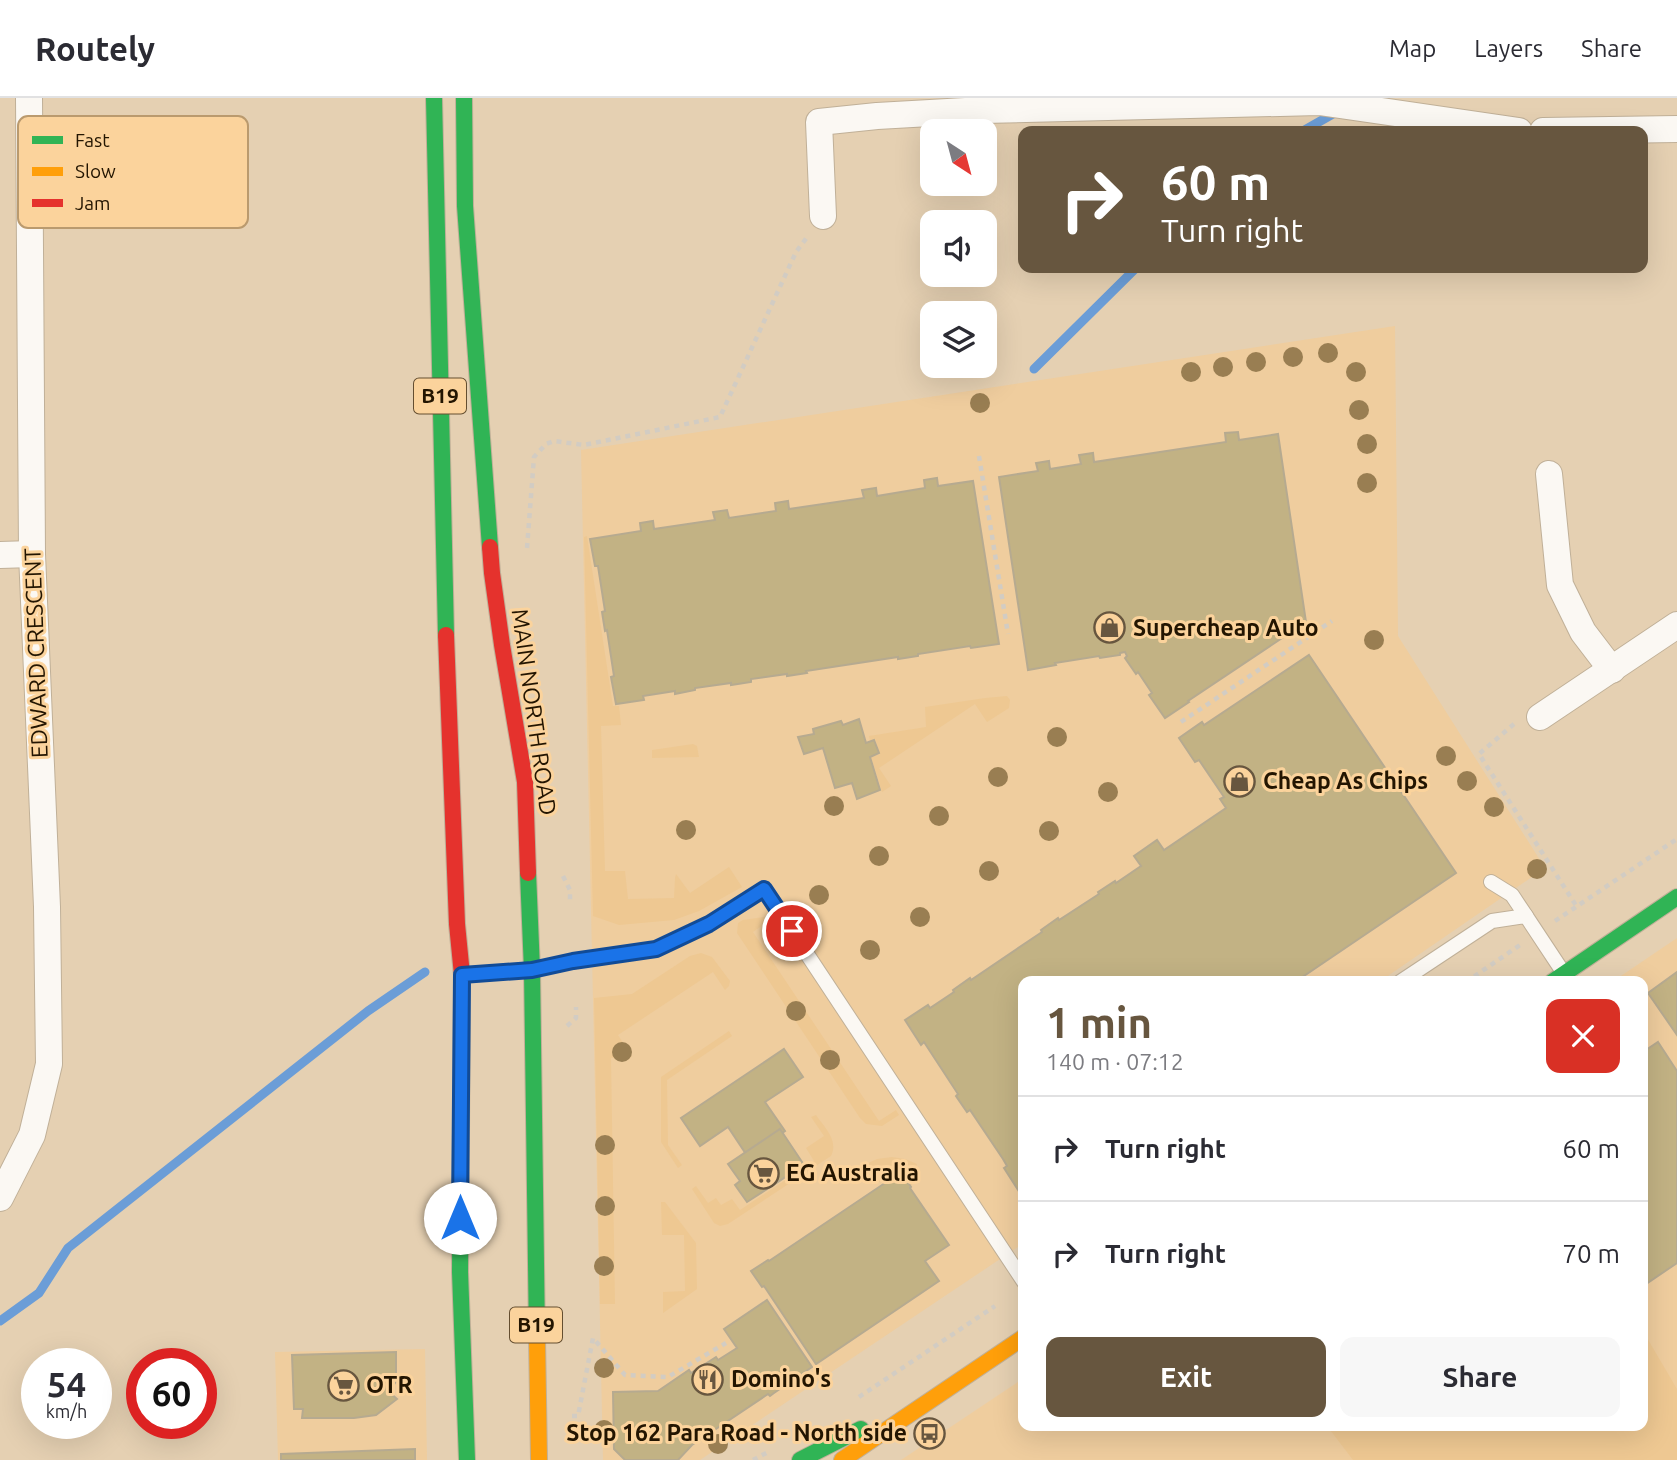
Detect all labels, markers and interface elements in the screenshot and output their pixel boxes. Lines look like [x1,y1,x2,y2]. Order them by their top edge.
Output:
text: Routely [35,30,155,67]
text: Map [1389,35,1436,62]
text: Layers [1474,35,1543,62]
text: Share [1581,35,1642,62]
legend [18,116,248,228]
north arrow [920,119,998,196]
map controls [920,119,997,378]
text: Fast [75,129,110,151]
icon: right [1046,154,1137,245]
text: 60 m [1161,154,1270,209]
text: Slow [75,160,116,182]
text: Jam [75,192,111,214]
button: sound [920,210,997,287]
text: Turn right [1161,212,1303,248]
button: layers [920,301,997,378]
road number: B19 [414,378,466,414]
street label: EDWARD CRESCENT [19,547,52,759]
street label: MAIN NORTH ROAD [508,607,561,817]
shop icon: Supercheap Auto [1093,611,1127,645]
place label: Supercheap Auto [1133,615,1319,640]
shop icon: Cheap As Chips [1223,764,1257,798]
place label: Cheap As Chips [1263,768,1428,793]
pin [762,901,822,961]
icon: arrive [773,912,811,950]
text: 1 min [1046,999,1152,1046]
button: close [1546,999,1620,1073]
text: 140 m · 07:12 [1046,1049,1184,1074]
icon: right [1046,1130,1084,1168]
text: Turn right [1105,1134,1226,1163]
text: 60 m [1562,1134,1620,1163]
supermarket icon: EG Australia [746,1156,780,1190]
place label: EG Australia [786,1160,919,1185]
position arrow [423,1181,497,1255]
icon: right [1046,1235,1084,1273]
text: Turn right [1105,1239,1226,1268]
text: 70 m [1562,1239,1620,1268]
road number: B19 [510,1308,562,1342]
button: Exit [1046,1337,1326,1417]
button: Share [1340,1337,1620,1417]
speed limit sign: 60 [126,1348,217,1439]
restaurant icon: Domino's [691,1362,725,1396]
text: 54 [47,1364,86,1404]
place label: Domino's [731,1366,831,1391]
supermarket icon: OTR [326,1368,360,1402]
place label: OTR [366,1372,413,1397]
text: km/h [46,1401,87,1421]
bus stop icon: Stop 162 Para Road - North side [913,1416,947,1450]
place label: Stop 162 Para Road - North side [566,1420,907,1445]

